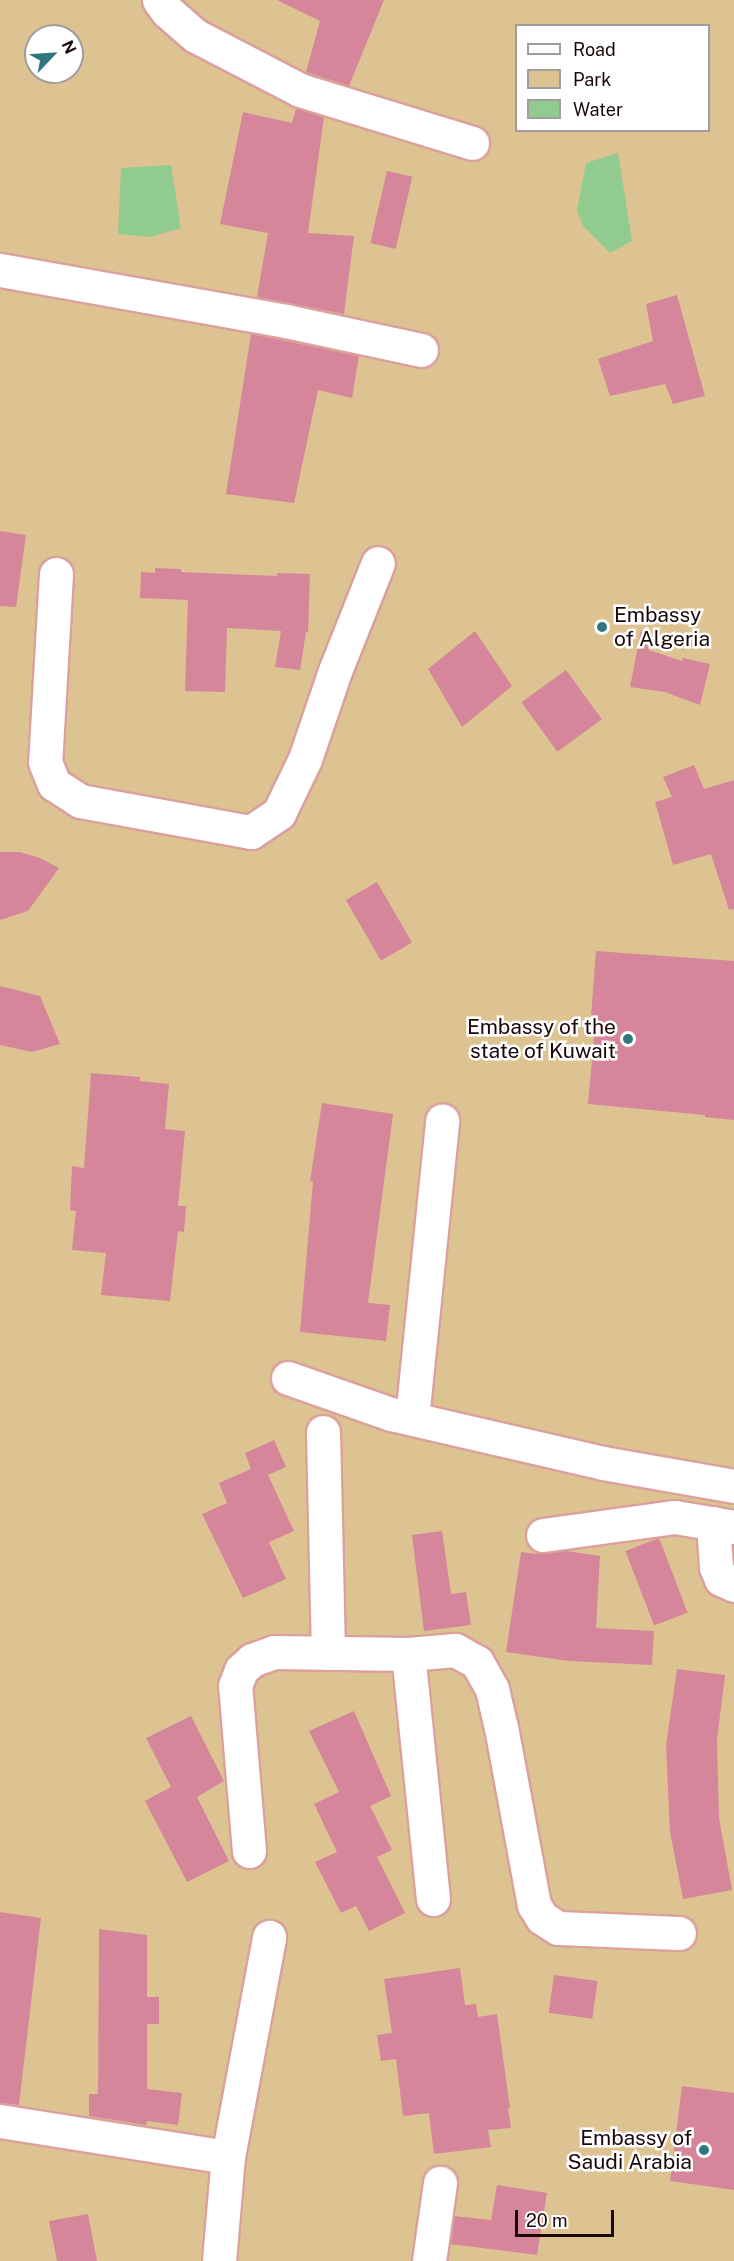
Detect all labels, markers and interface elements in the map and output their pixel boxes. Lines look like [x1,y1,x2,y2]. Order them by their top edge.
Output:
north arrow [24,24,84,84]
legend [515,24,710,132]
text: N [58,37,80,57]
text: Road [573,39,616,60]
text: Park [573,69,611,90]
text: Water [573,99,623,120]
place label: Embassy of Algeria [614,602,710,652]
marker: Embassy of Algeria [595,620,609,634]
place label: Embassy of the state of Kuwait [467,1014,616,1064]
marker: Embassy of the state of Kuwait [621,1032,635,1046]
place label: Embassy of Saudi Arabia [568,2125,692,2175]
marker: Embassy of Saudi Arabia [697,2143,711,2157]
scale bar [518,2198,617,2236]
text: 20 m [526,2210,568,2231]

